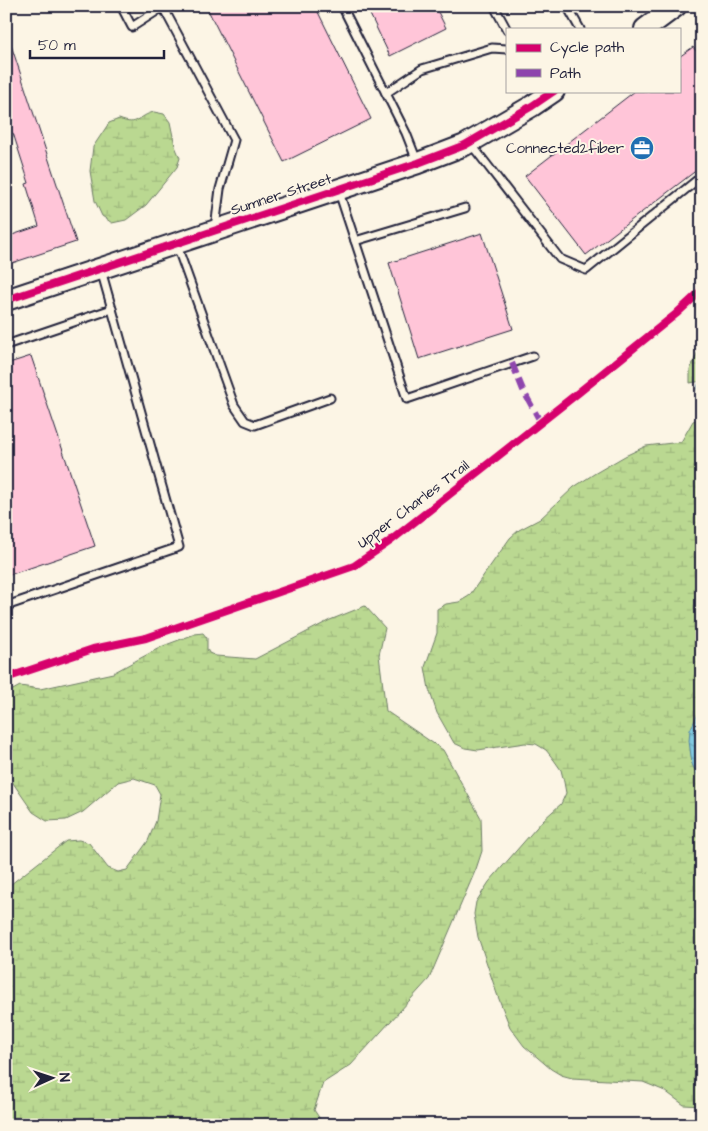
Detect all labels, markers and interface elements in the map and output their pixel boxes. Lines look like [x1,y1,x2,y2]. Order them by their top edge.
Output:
scale bar [30,28,164,60]
legend [506,28,680,92]
text: 50 m [38,35,76,56]
text: Cycle path [550,37,625,59]
text: Path [550,63,581,84]
office icon: Connected2fiber [629,135,655,161]
place label: Connected2fiber [506,138,624,159]
street label: Sumner Street [228,168,334,221]
street label: Upper Charles Trail [353,455,474,554]
north arrow [28,1054,78,1104]
text: N [54,1072,74,1082]

